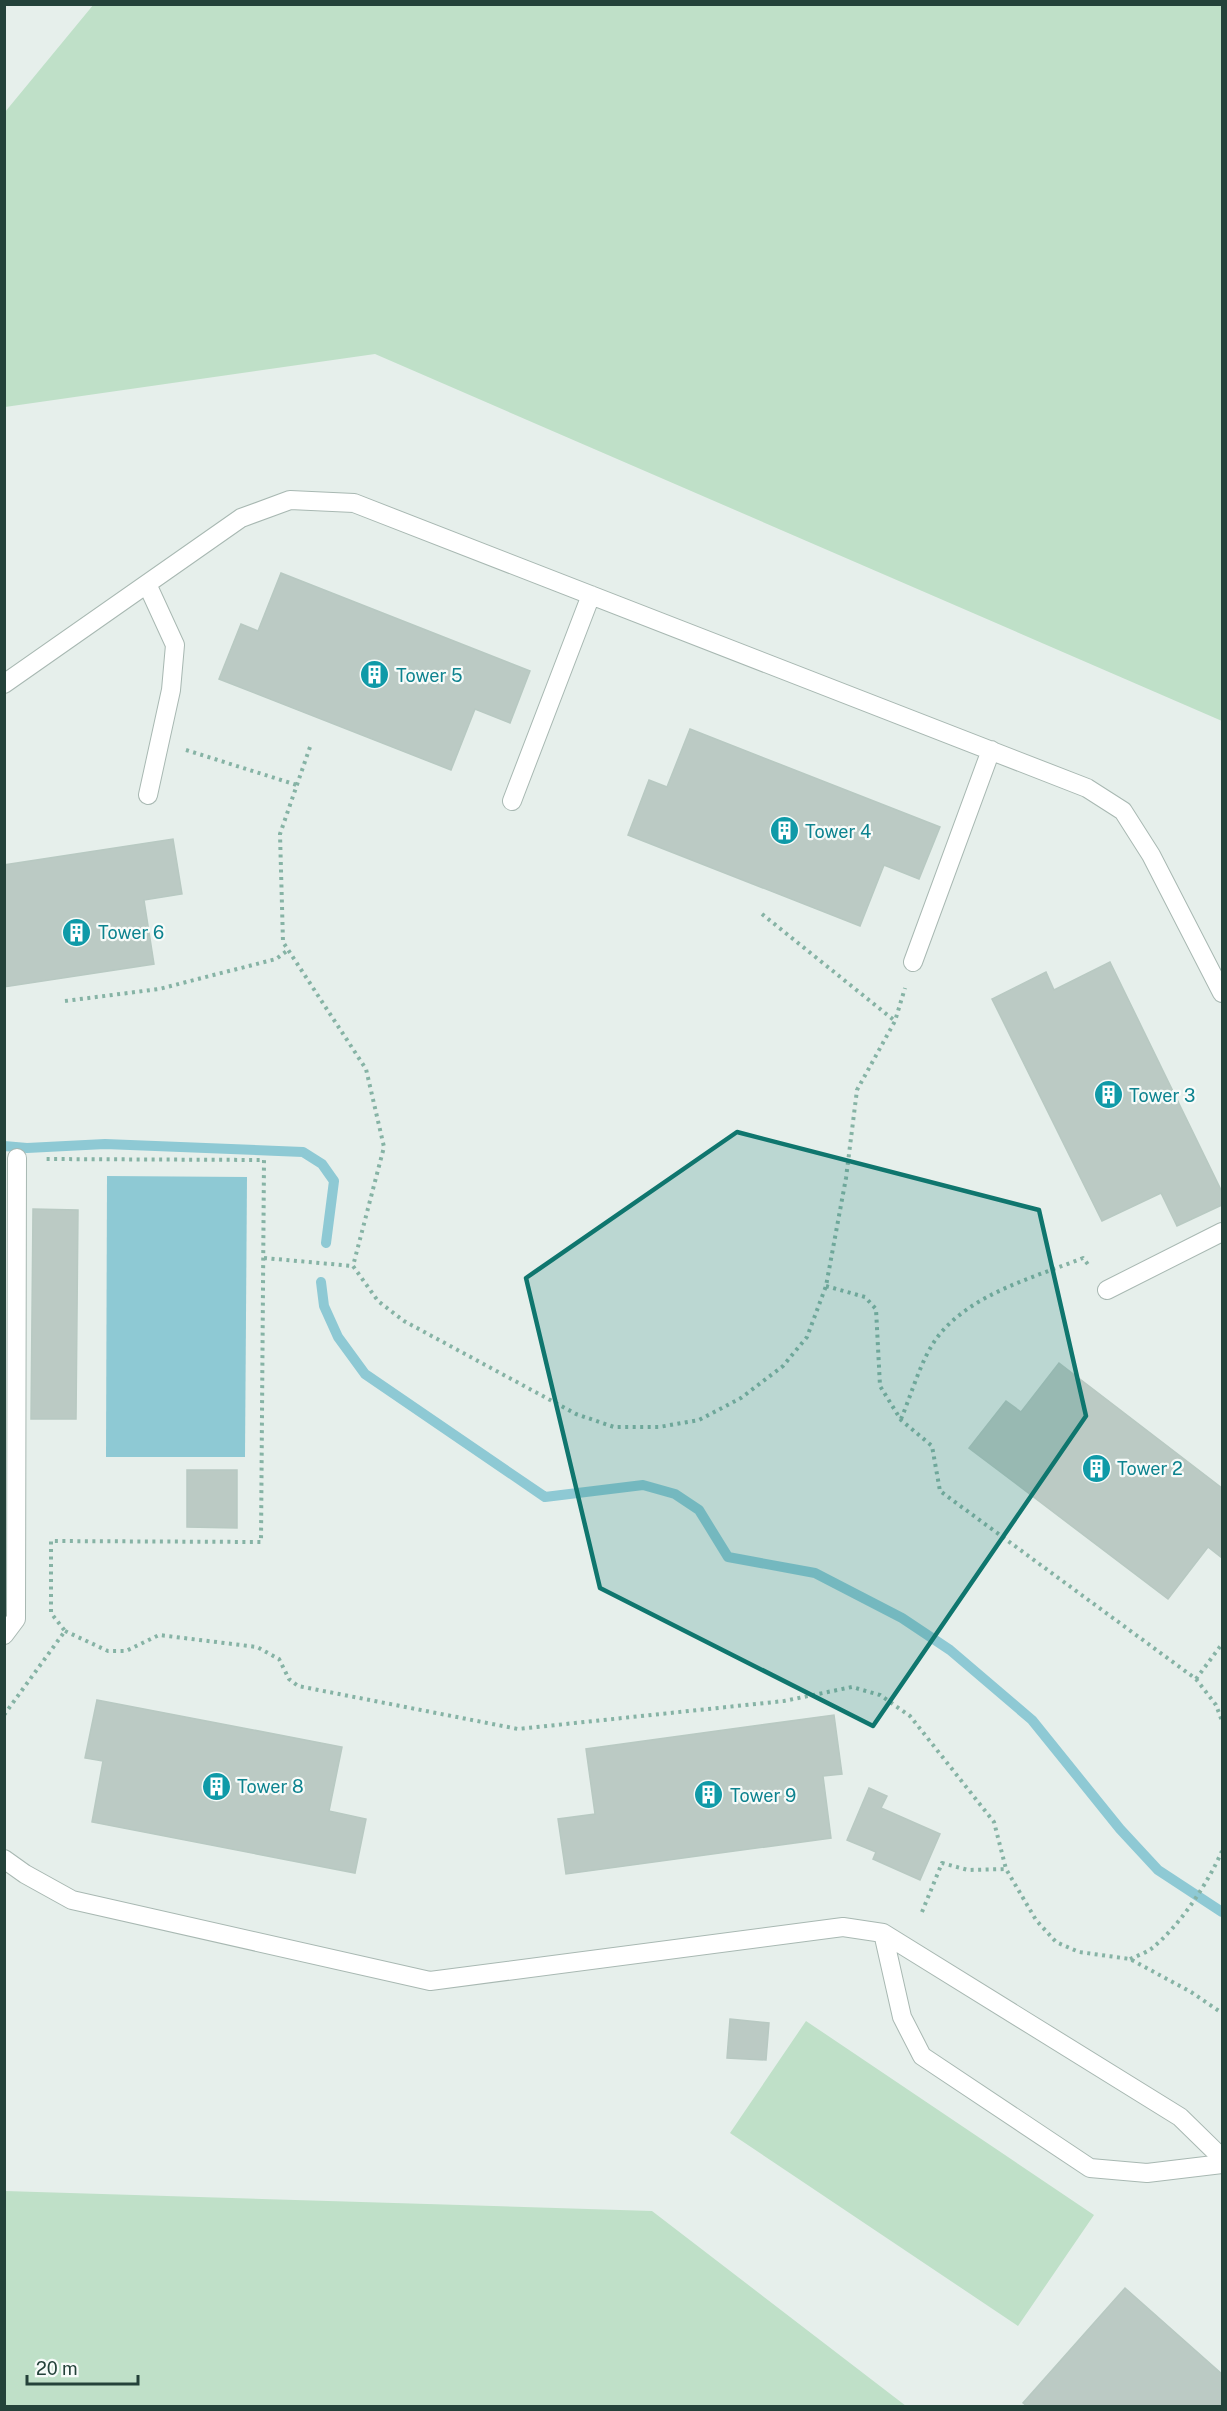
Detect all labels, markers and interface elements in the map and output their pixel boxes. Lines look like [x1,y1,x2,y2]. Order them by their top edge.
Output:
building icon: Tower 5 [359,659,391,691]
place label: Tower 5 [396,665,463,686]
building icon: Tower 4 [768,815,800,847]
place label: Tower 4 [805,821,871,842]
building icon: Tower 6 [61,916,93,948]
place label: Tower 6 [98,922,164,943]
building icon: Tower 3 [1092,1079,1124,1111]
place label: Tower 3 [1129,1085,1195,1106]
building icon: Tower 2 [1080,1452,1112,1484]
place label: Tower 2 [1117,1458,1183,1479]
building icon: Tower 8 [200,1770,232,1802]
place label: Tower 8 [237,1776,304,1797]
building icon: Tower 9 [693,1779,725,1811]
place label: Tower 9 [730,1785,796,1806]
scale bar [27,2348,138,2386]
text: 20 m [36,2358,78,2379]

